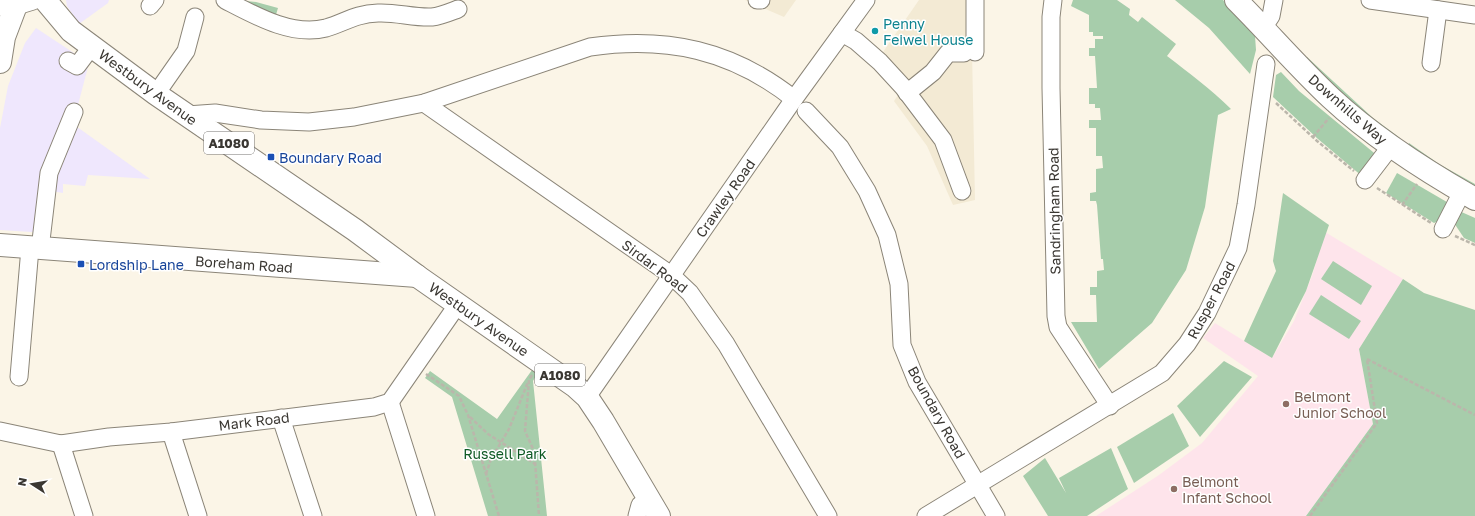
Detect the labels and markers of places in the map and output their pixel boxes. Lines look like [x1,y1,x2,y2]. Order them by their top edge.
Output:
place label: Penny Feiwel House [883,15,973,48]
marker: Penny Feiwel House [870,26,880,36]
place label: Boundary Road [279,149,382,166]
marker: Boundary Road [266,152,276,162]
place label: Lordship Lane [89,256,184,273]
marker: Lordship Lane [76,259,86,269]
place label: Belmont Junior School [1294,388,1386,421]
marker: Belmont Junior School [1281,399,1291,409]
place label: Belmont Infant School [1182,473,1272,506]
marker: Belmont Infant School [1169,484,1179,494]

